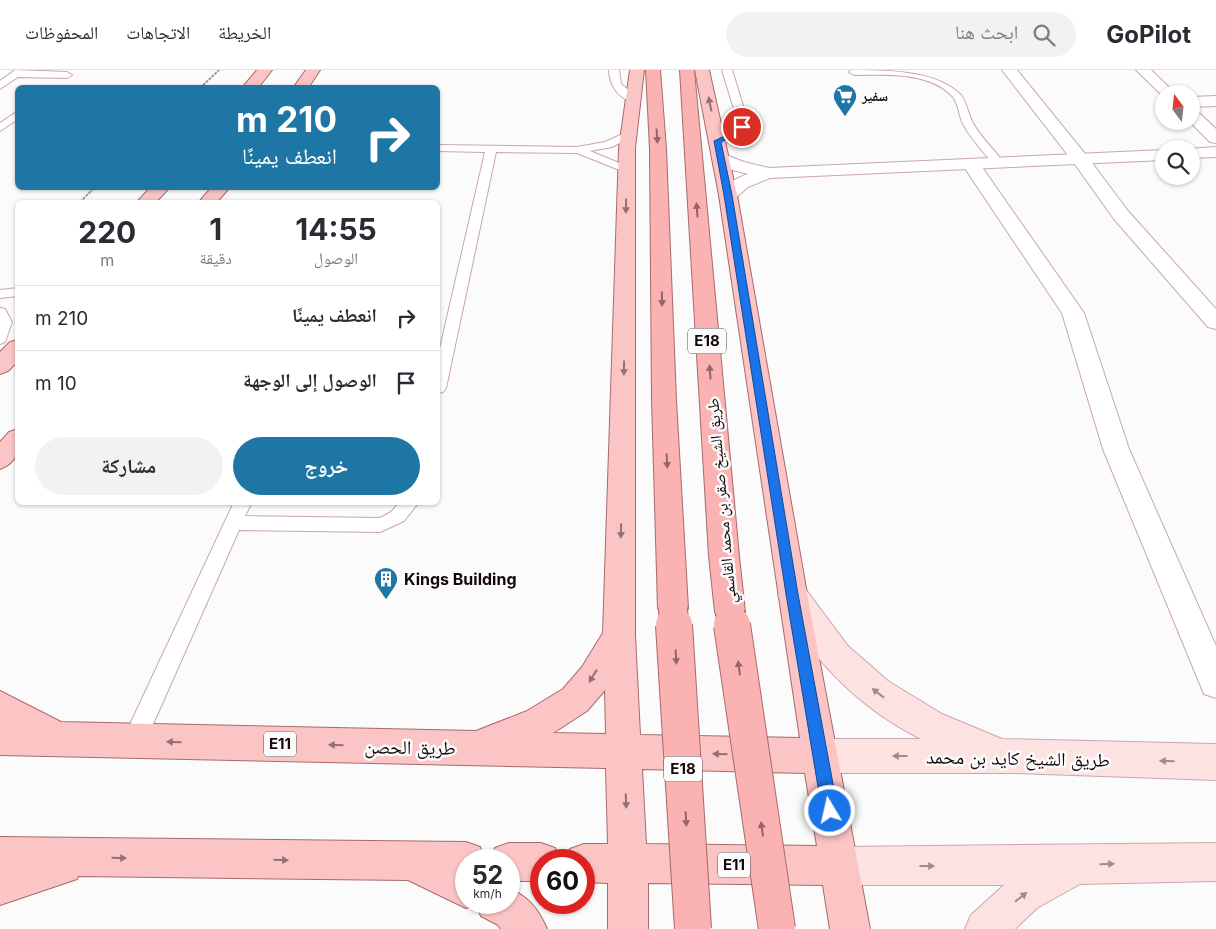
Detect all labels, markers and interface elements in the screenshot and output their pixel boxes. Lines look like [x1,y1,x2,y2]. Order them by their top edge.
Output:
search box [726,12,1076,57]
text: GoPilot [1106,20,1191,49]
text: ابحث هنا [955,21,1018,44]
icon: search [1030,21,1058,49]
text: المحفوظات [25,22,98,43]
text: الاتجاهات [126,22,190,43]
text: الخريطة [218,22,271,43]
supermarket icon: سفير [832,83,858,117]
north arrow [1155,85,1200,130]
map controls [1155,85,1200,185]
place label: سفير [861,87,888,104]
one-way arrow [706,97,714,112]
text: 210 m [236,98,337,140]
icon: right [355,105,420,170]
pin [721,106,763,148]
icon: arrive [728,113,756,141]
one-way arrow [654,128,662,144]
button: search [1155,140,1200,185]
text: انعطف يمينًا [242,143,337,169]
one-way arrow [622,198,630,214]
one-way arrow [693,201,701,217]
text: 1 [209,211,222,247]
text: 14:55 [295,211,377,247]
text: 220 [78,214,136,250]
text: دقيقة [199,248,232,268]
text: الوصول [314,248,358,268]
text: m [100,250,114,270]
one-way arrow [658,291,666,307]
text: انعطف يمينًا [292,304,377,327]
icon: right [392,304,420,332]
text: 210 m [35,307,88,330]
road number: E18 [688,328,726,354]
one-way arrow [619,360,627,376]
one-way arrow [705,363,713,379]
text: الوصول إلى الوجهة [243,369,377,392]
icon: arrive [392,369,420,397]
text: 10 m [35,372,77,395]
street label: طريق الشيخ صقر بن محمد القاسمي [702,397,743,605]
button: مشاركة [35,437,223,495]
button: خروج [233,437,420,495]
one-way arrow [663,453,671,469]
one-way arrow [617,523,625,539]
building icon: Kings Building [373,566,399,600]
place label: Kings Building [404,569,517,589]
one-way arrow [672,649,680,665]
one-way arrow [734,660,742,676]
one-way arrow [589,670,598,683]
one-way arrow [871,688,885,698]
road number: E11 [264,732,296,756]
street label: طريق الحصن [364,735,456,760]
one-way arrow [166,738,182,746]
one-way arrow [328,741,344,749]
street label: طريق الشيخ كايد بن محمد [926,745,1110,773]
one-way arrow [711,750,727,758]
one-way arrow [892,751,908,759]
road number: E18 [664,756,702,782]
one-way arrow [1159,757,1175,765]
position arrow [803,784,855,836]
one-way arrow [622,793,630,809]
one-way arrow [682,811,690,827]
one-way arrow [758,820,766,836]
speed limit sign: 60 [530,849,595,914]
road number: E11 [718,852,750,878]
one-way arrow [111,854,127,862]
one-way arrow [273,856,289,864]
text: 52 [472,860,503,890]
one-way arrow [1100,860,1116,868]
one-way arrow [920,862,936,870]
text: km/h [473,886,502,901]
one-way arrow [1015,891,1028,902]

